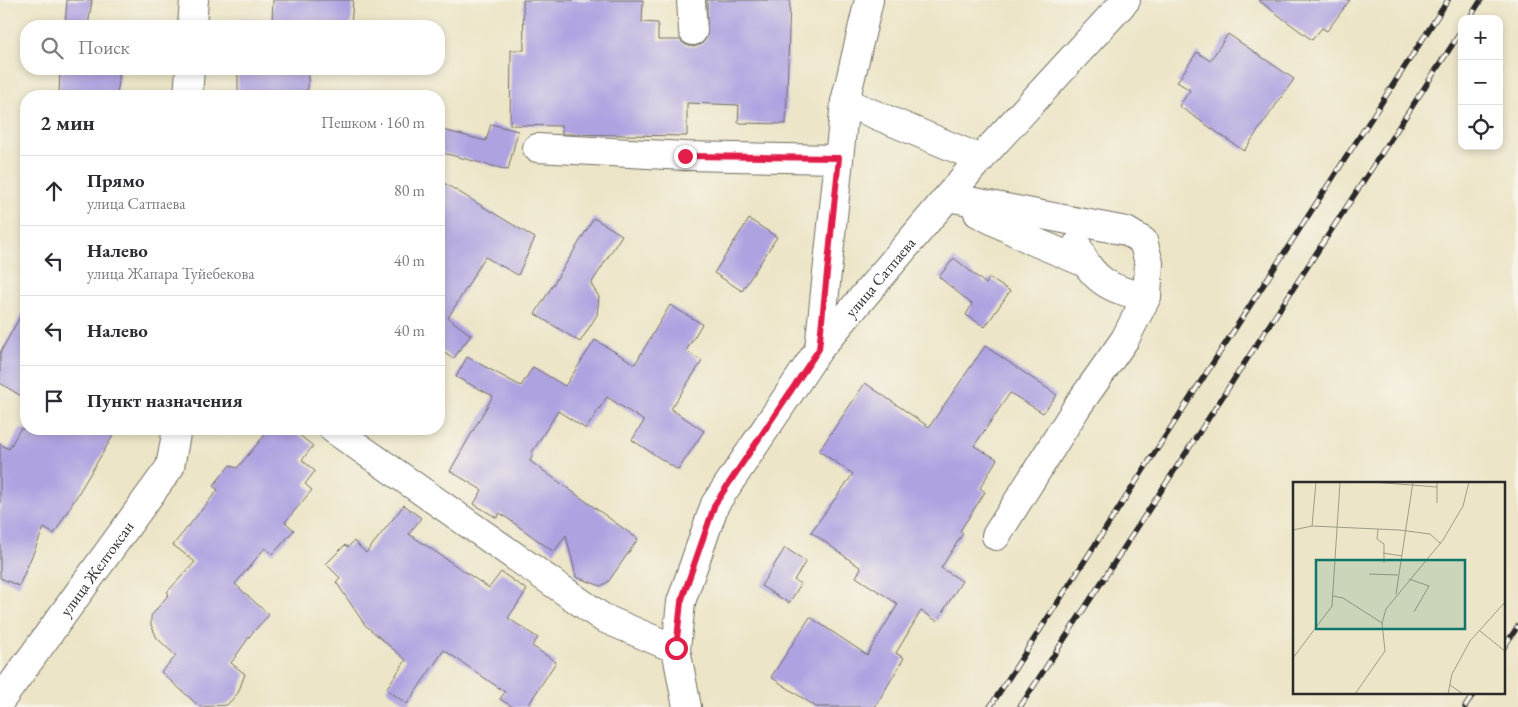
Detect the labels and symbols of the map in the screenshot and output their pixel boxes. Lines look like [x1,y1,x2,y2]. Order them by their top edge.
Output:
route end [674,145,697,168]
street label: улица Сатпаева [840,232,921,322]
inset map [1293,482,1506,694]
street label: улица Желтоксан [55,517,138,620]
route start [665,637,688,660]

